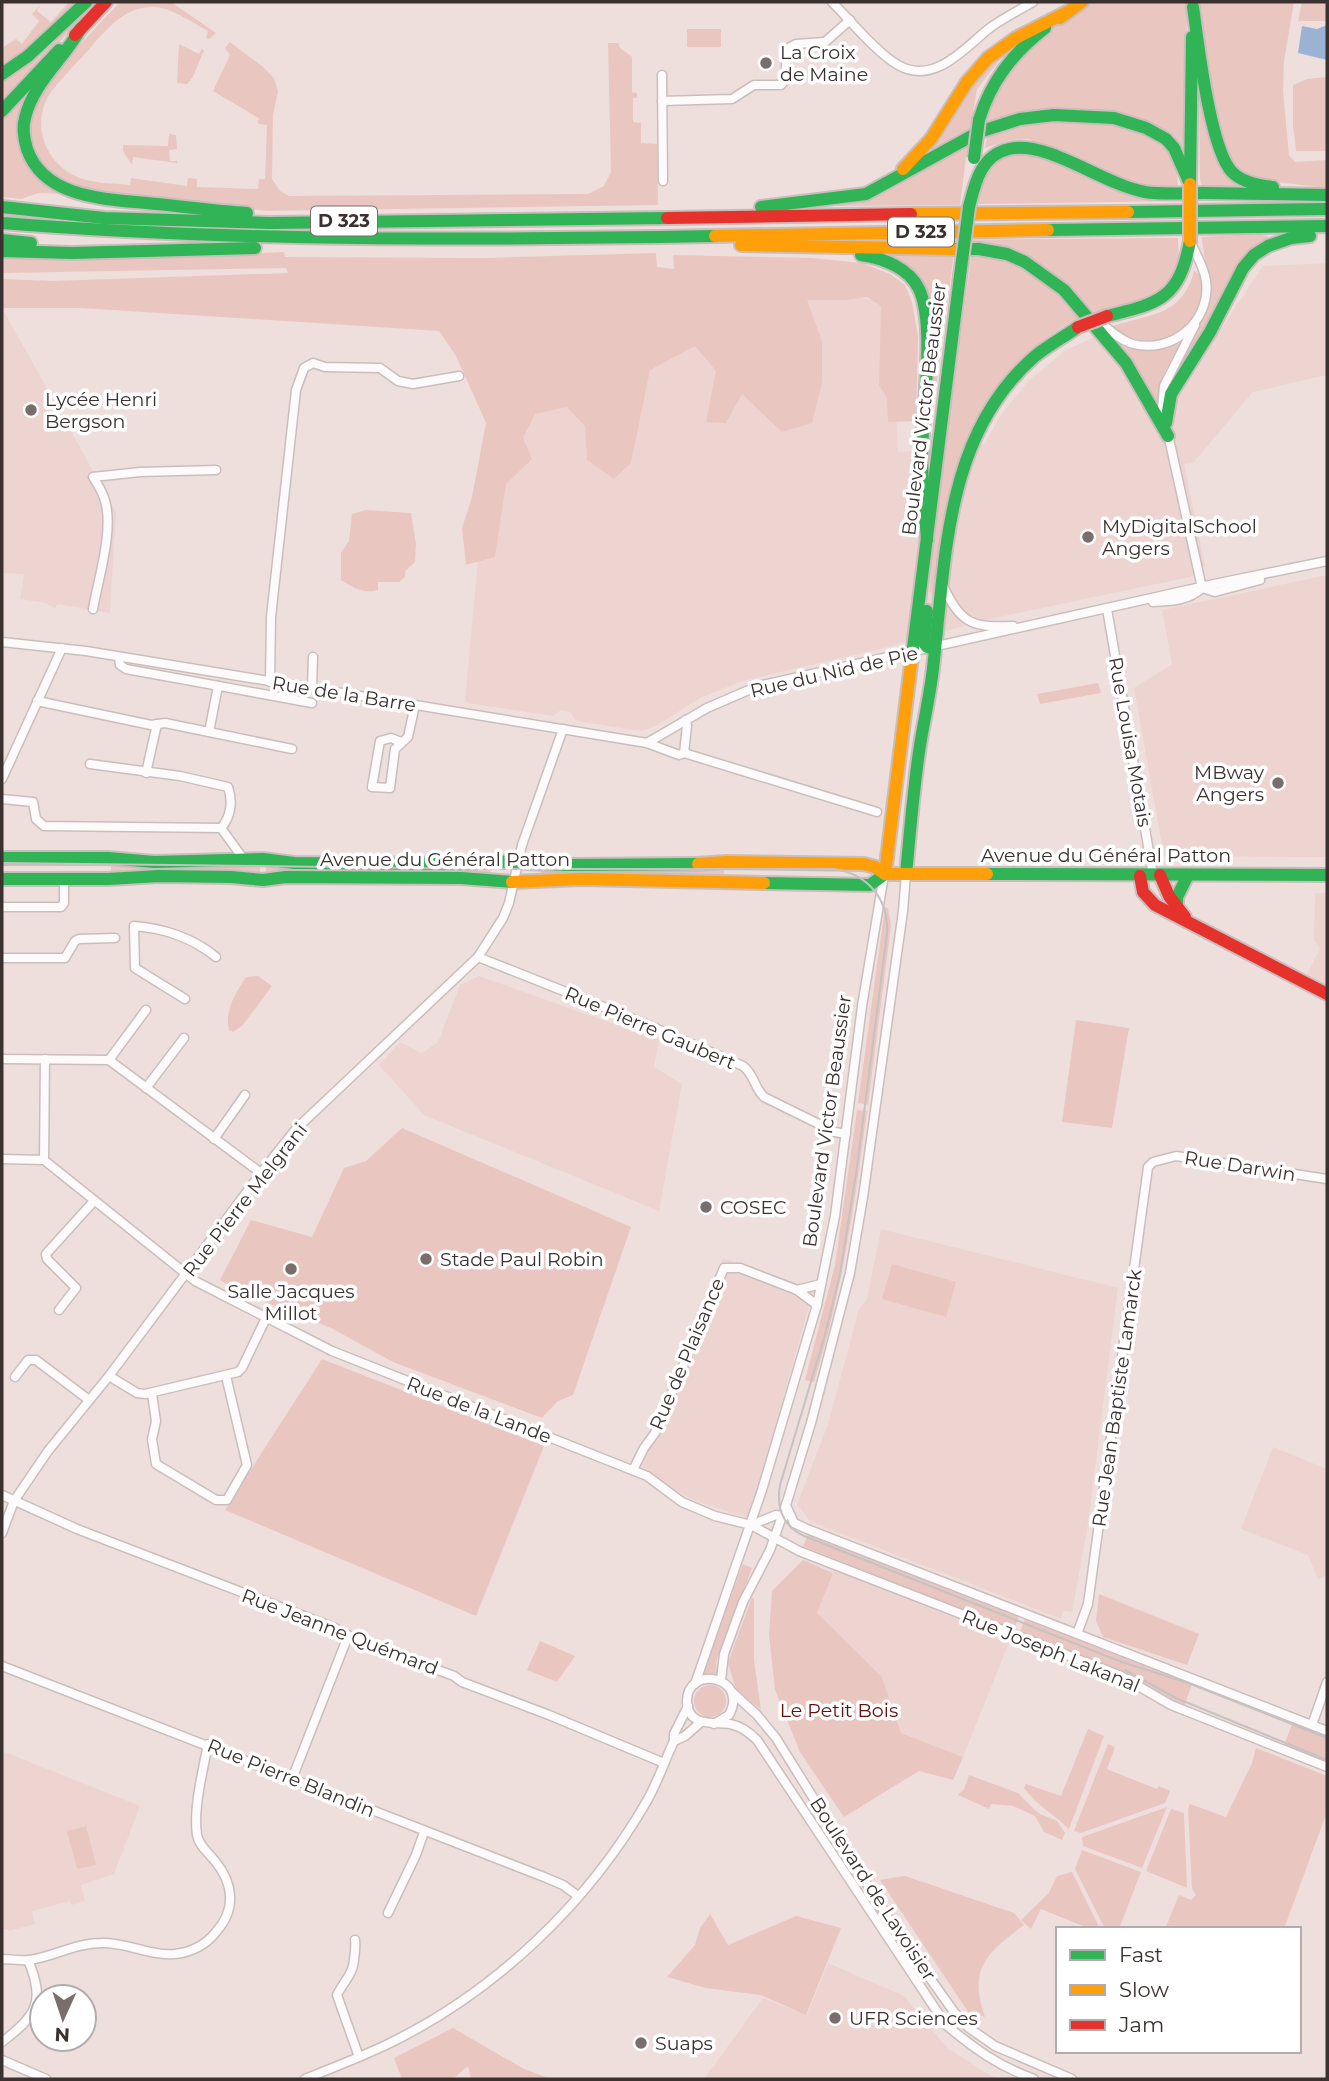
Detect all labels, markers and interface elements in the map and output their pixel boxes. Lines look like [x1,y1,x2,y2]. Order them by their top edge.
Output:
place label: La Croix de Maine [780,41,868,86]
marker: La Croix de Maine [758,55,774,71]
road number: D 323 [311,206,377,236]
road number: D 323 [888,218,954,246]
street label: Boulevard Victor Beaussier [897,281,951,537]
place label: Lycée Henri Bergson [45,388,157,433]
marker: Lycée Henri Bergson [23,402,39,418]
place label: MyDigitalSchool Angers [1102,515,1257,560]
marker: MyDigitalSchool Angers [1080,529,1096,545]
street label: Rue du Nid de Pie [748,641,920,703]
street label: Rue Louisa Motais [1104,655,1156,829]
street label: Rue de la Barre [270,671,418,717]
place label: MBway Angers [1194,761,1265,806]
marker: MBway Angers [1270,775,1286,791]
street label: Avenue du Général Patton [981,844,1231,867]
street label: Avenue du Général Patton [320,848,570,871]
street label: Rue Pierre Gaubert [561,982,739,1074]
street label: Boulevard Victor Beaussier [798,993,856,1249]
street label: Rue Pierre Melgrani [178,1119,312,1281]
street label: Rue Darwin [1183,1146,1297,1186]
place label: COSEC [720,1196,787,1219]
marker: COSEC [698,1199,714,1215]
place label: Stade Paul Robin [440,1248,603,1271]
marker: Stade Paul Robin [418,1251,434,1267]
marker: Salle Jacques Millot [283,1261,299,1277]
street label: Rue Jean Baptiste Lamarck [1088,1267,1147,1528]
street label: Rue de Plaisance [645,1275,729,1433]
place label: Salle Jacques Millot [227,1280,355,1325]
street label: Rue de la Lande [403,1372,555,1448]
street label: Rue Jeanne Quémard [238,1584,442,1680]
street label: Rue Joseph Lakanal [959,1605,1143,1697]
park label: Le Petit Bois [780,1699,898,1722]
street label: Rue Pierre Blandin [204,1734,378,1822]
street label: Boulevard de Lavoisier [805,1793,941,1985]
legend [1056,1927,1301,2053]
text: Fast [1119,1942,1163,1967]
text: Slow [1119,1977,1169,2002]
north arrow [28,1983,98,2053]
place label: UFR Sciences [849,2007,978,2030]
marker: UFR Sciences [827,2010,843,2026]
text: Jam [1118,2012,1164,2037]
text: N [54,2023,70,2046]
place label: Suaps [655,2032,713,2055]
marker: Suaps [633,2035,649,2051]

